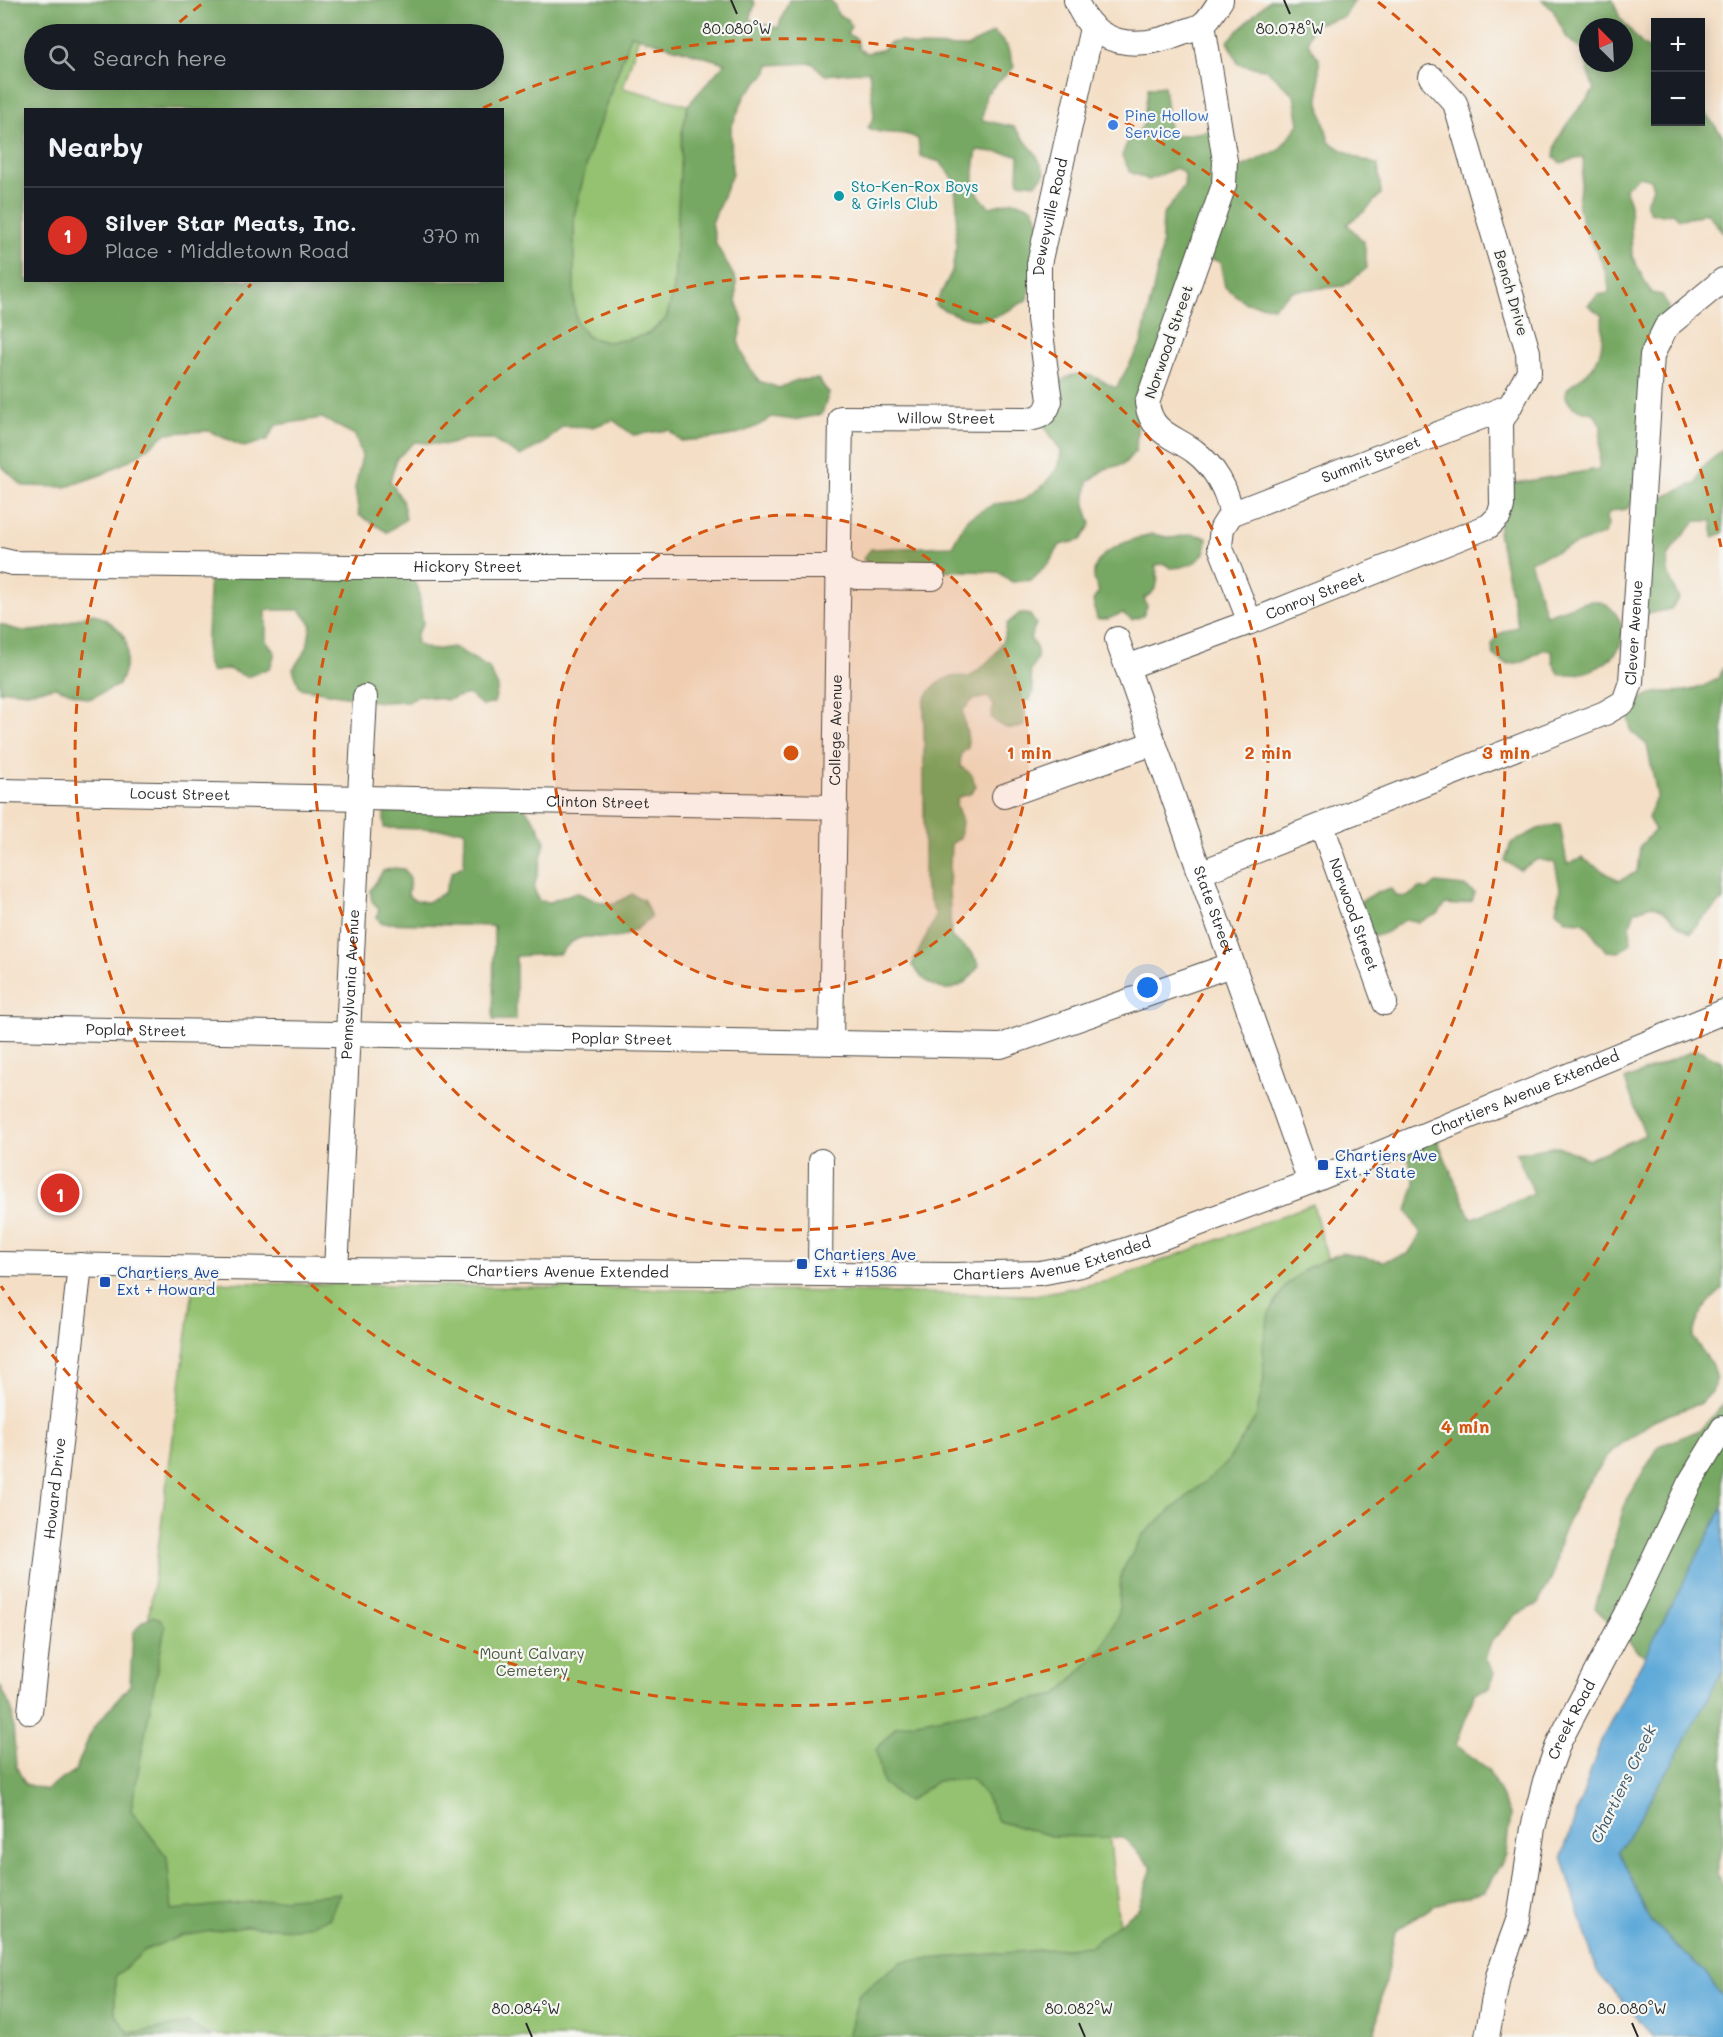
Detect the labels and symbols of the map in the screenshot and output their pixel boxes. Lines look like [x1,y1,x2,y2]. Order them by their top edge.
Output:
text: 80.080°W [702,18,772,38]
text: 80.078°W [1256,18,1324,38]
north arrow [1579,18,1633,72]
place label: Pine Hollow Service [1125,105,1209,142]
marker: Pine Hollow Service [1106,118,1120,132]
street label: Deweyville Road [1028,156,1071,276]
place label: Sto-Ken-Rox Boys & Girls Club [851,176,979,213]
marker: Sto-Ken-Rox Boys & Girls Club [832,189,846,203]
street label: Bench Drive [1490,247,1534,338]
street label: Norwood Street [1139,282,1197,401]
street label: Willow Street [897,407,995,428]
street label: Summit Street [1318,431,1423,487]
street label: Hickory Street [413,556,522,576]
street label: Conroy Street [1262,566,1367,624]
street label: Clever Avenue [1620,579,1647,686]
street label: College Avenue [824,674,846,786]
text: 1 min [1006,740,1052,764]
text: 2 min [1244,740,1292,764]
text: 3 min [1482,740,1530,764]
centre of rings [781,743,801,763]
street label: Locust Street [130,782,230,804]
street label: Clinton Street [546,790,650,812]
street label: Norwood Street [1325,855,1384,974]
street label: State Street [1189,863,1239,957]
street label: Pennsylvania Avenue [336,909,363,1060]
your location [1133,973,1162,1002]
street label: Poplar Street [86,1019,186,1040]
street label: Poplar Street [571,1027,672,1049]
street label: Chartiers Avenue Extended [1428,1045,1622,1140]
place label: Chartiers Ave Ext + State [1335,1145,1437,1182]
marker: Chartiers Ave Ext + State [1316,1158,1330,1172]
pin: 1 [40,1170,80,1216]
street label: Chartiers Avenue Extended [953,1231,1153,1284]
place label: Chartiers Ave Ext + #1536 [814,1244,916,1281]
marker: Chartiers Ave Ext + #1536 [795,1257,809,1271]
street label: Chartiers Avenue Extended [467,1260,669,1282]
place label: Chartiers Ave Ext + Howard [117,1262,219,1299]
marker: Chartiers Ave Ext + Howard [98,1275,112,1289]
text: 4 min [1441,1414,1489,1438]
street label: Howard Drive [38,1436,70,1540]
park label: Mount Calvary Cemetery [479,1643,585,1680]
street label: Creek Road [1542,1676,1599,1762]
water label: Chartiers Creek [1585,1721,1660,1846]
text: 80.084°W [492,1998,560,2018]
text: 80.082°W [1045,1998,1113,2018]
text: 80.080°W [1597,1998,1667,2018]

